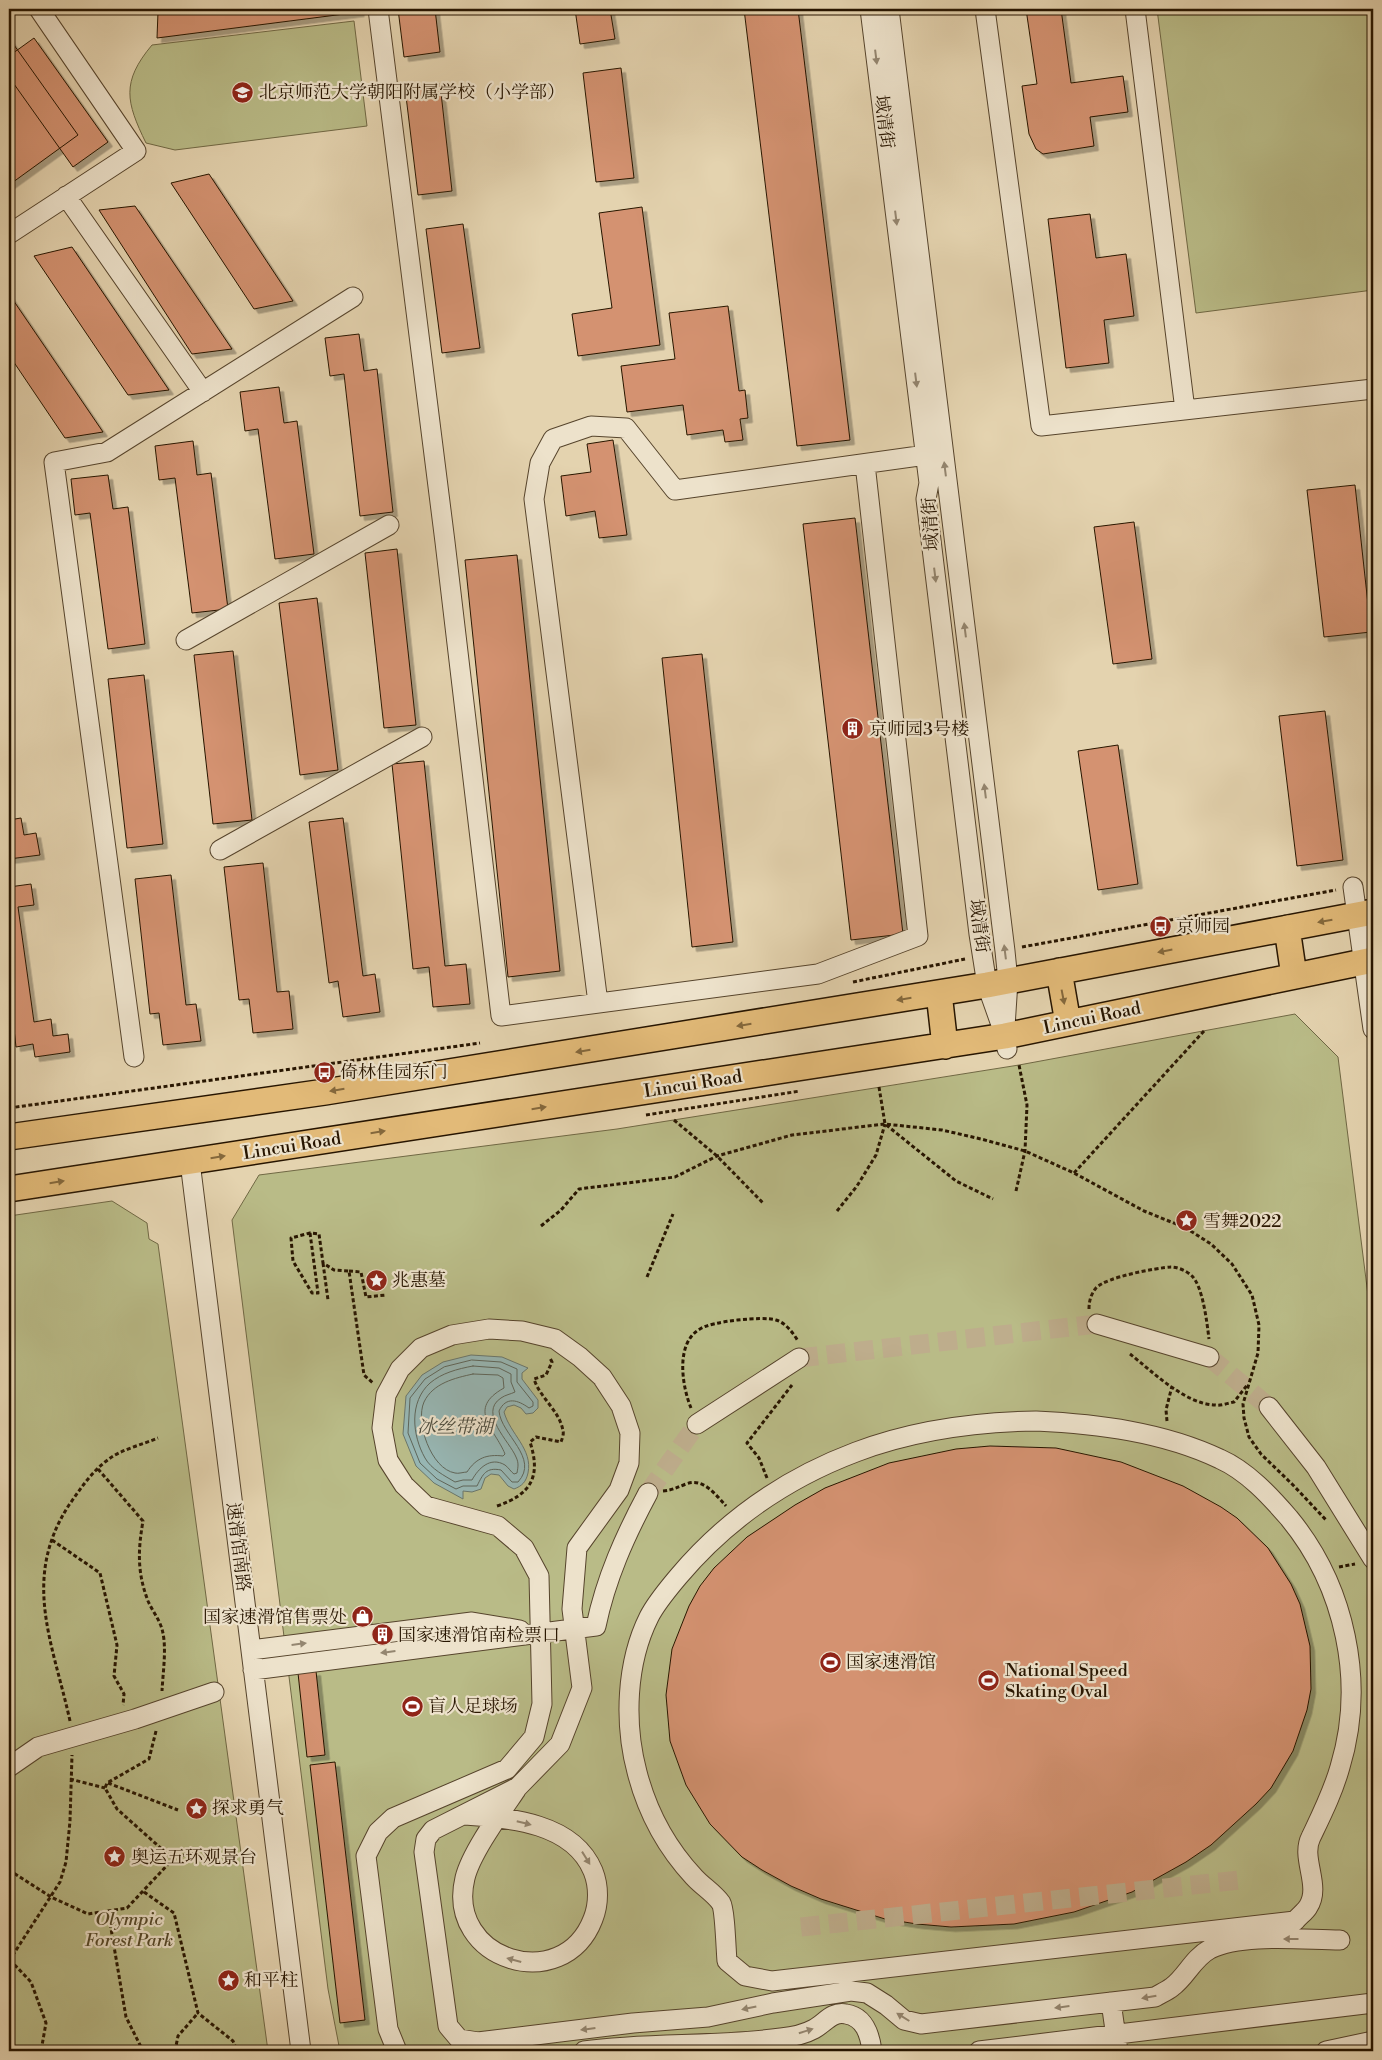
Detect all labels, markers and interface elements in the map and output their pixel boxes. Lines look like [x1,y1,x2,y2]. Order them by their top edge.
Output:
one-way arrow [872,49,880,65]
school or university icon: 北京师范大学朝阳附属学校（小学部） [231,80,255,104]
place label: 北京师范大学朝阳附属学校（小学部） [259,81,565,104]
street label: 域清街 [869,94,899,150]
one-way arrow [892,211,900,227]
one-way arrow [913,372,921,388]
one-way arrow [941,460,949,476]
street label: 域清街 [918,496,944,552]
one-way arrow [931,568,939,584]
one-way arrow [961,622,969,638]
building icon: 京师园3号楼 [841,717,865,741]
place label: 京师园3号楼 [869,718,969,741]
one-way arrow [981,783,989,799]
street label: 域清街 [964,898,994,954]
bus stop icon: 京师园 [1148,914,1172,938]
place label: 京师园 [1176,915,1230,938]
one-way arrow [1317,918,1333,926]
one-way arrow [1001,944,1009,960]
one-way arrow [1157,947,1173,955]
one-way arrow [1060,990,1068,1006]
one-way arrow [896,995,912,1003]
street label: Lincui Road [1041,996,1144,1040]
one-way arrow [735,1021,751,1029]
one-way arrow [575,1047,591,1055]
bus stop icon: 倚林佳园东门 [312,1060,336,1084]
place label: 倚林佳园东门 [340,1061,448,1084]
street label: Lincui Road [642,1065,745,1103]
one-way arrow [328,1087,344,1095]
one-way arrow [531,1104,547,1112]
street label: Lincui Road [241,1127,344,1165]
one-way arrow [371,1128,387,1136]
one-way arrow [210,1153,226,1161]
one-way arrow [49,1177,65,1185]
place icon: 雪舞2022 [1175,1209,1199,1233]
place label: 雪舞2022 [1203,1210,1281,1233]
place icon: 兆惠墓 [364,1268,388,1292]
place label: 兆惠墓 [392,1269,446,1292]
water label: 冰丝带湖 [417,1415,496,1439]
street label: 速滑馆南路 [221,1501,255,1593]
shop icon: 国家速滑馆售票处 [351,1605,375,1629]
place label: 国家速滑馆售票处 [203,1606,347,1629]
building icon: 国家速滑馆南检票口 [370,1623,394,1647]
place label: 国家速滑馆南检票口 [398,1624,560,1647]
one-way arrow [291,1640,307,1648]
one-way arrow [380,1649,396,1657]
sports icon: 国家速滑馆 [818,1650,842,1674]
place label: 国家速滑馆 [846,1651,936,1674]
place label: National Speed Skating Oval [1005,1659,1128,1703]
sports icon: National Speed Skating Oval [977,1668,1001,1692]
sports icon: 盲人足球场 [400,1694,424,1718]
place label: 盲人足球场 [428,1695,518,1718]
place icon: 探求勇气 [184,1796,208,1820]
place label: 探求勇气 [212,1797,284,1820]
one-way arrow [517,1819,532,1827]
place icon: 奥运五环观景台 [103,1845,127,1869]
place label: 奥运五环观景台 [131,1846,257,1869]
one-way arrow [581,1851,591,1864]
park label: Olympic Forest Park [85,1908,173,1952]
one-way arrow [1283,1935,1299,1943]
one-way arrow [506,1955,521,1963]
place icon: 和平柱 [216,1968,240,1992]
place label: 和平柱 [244,1969,298,1992]
one-way arrow [1140,1993,1156,2001]
one-way arrow [1054,2003,1070,2011]
one-way arrow [742,2004,757,2012]
one-way arrow [896,2012,909,2021]
one-way arrow [580,2025,596,2033]
one-way arrow [799,2027,814,2035]

